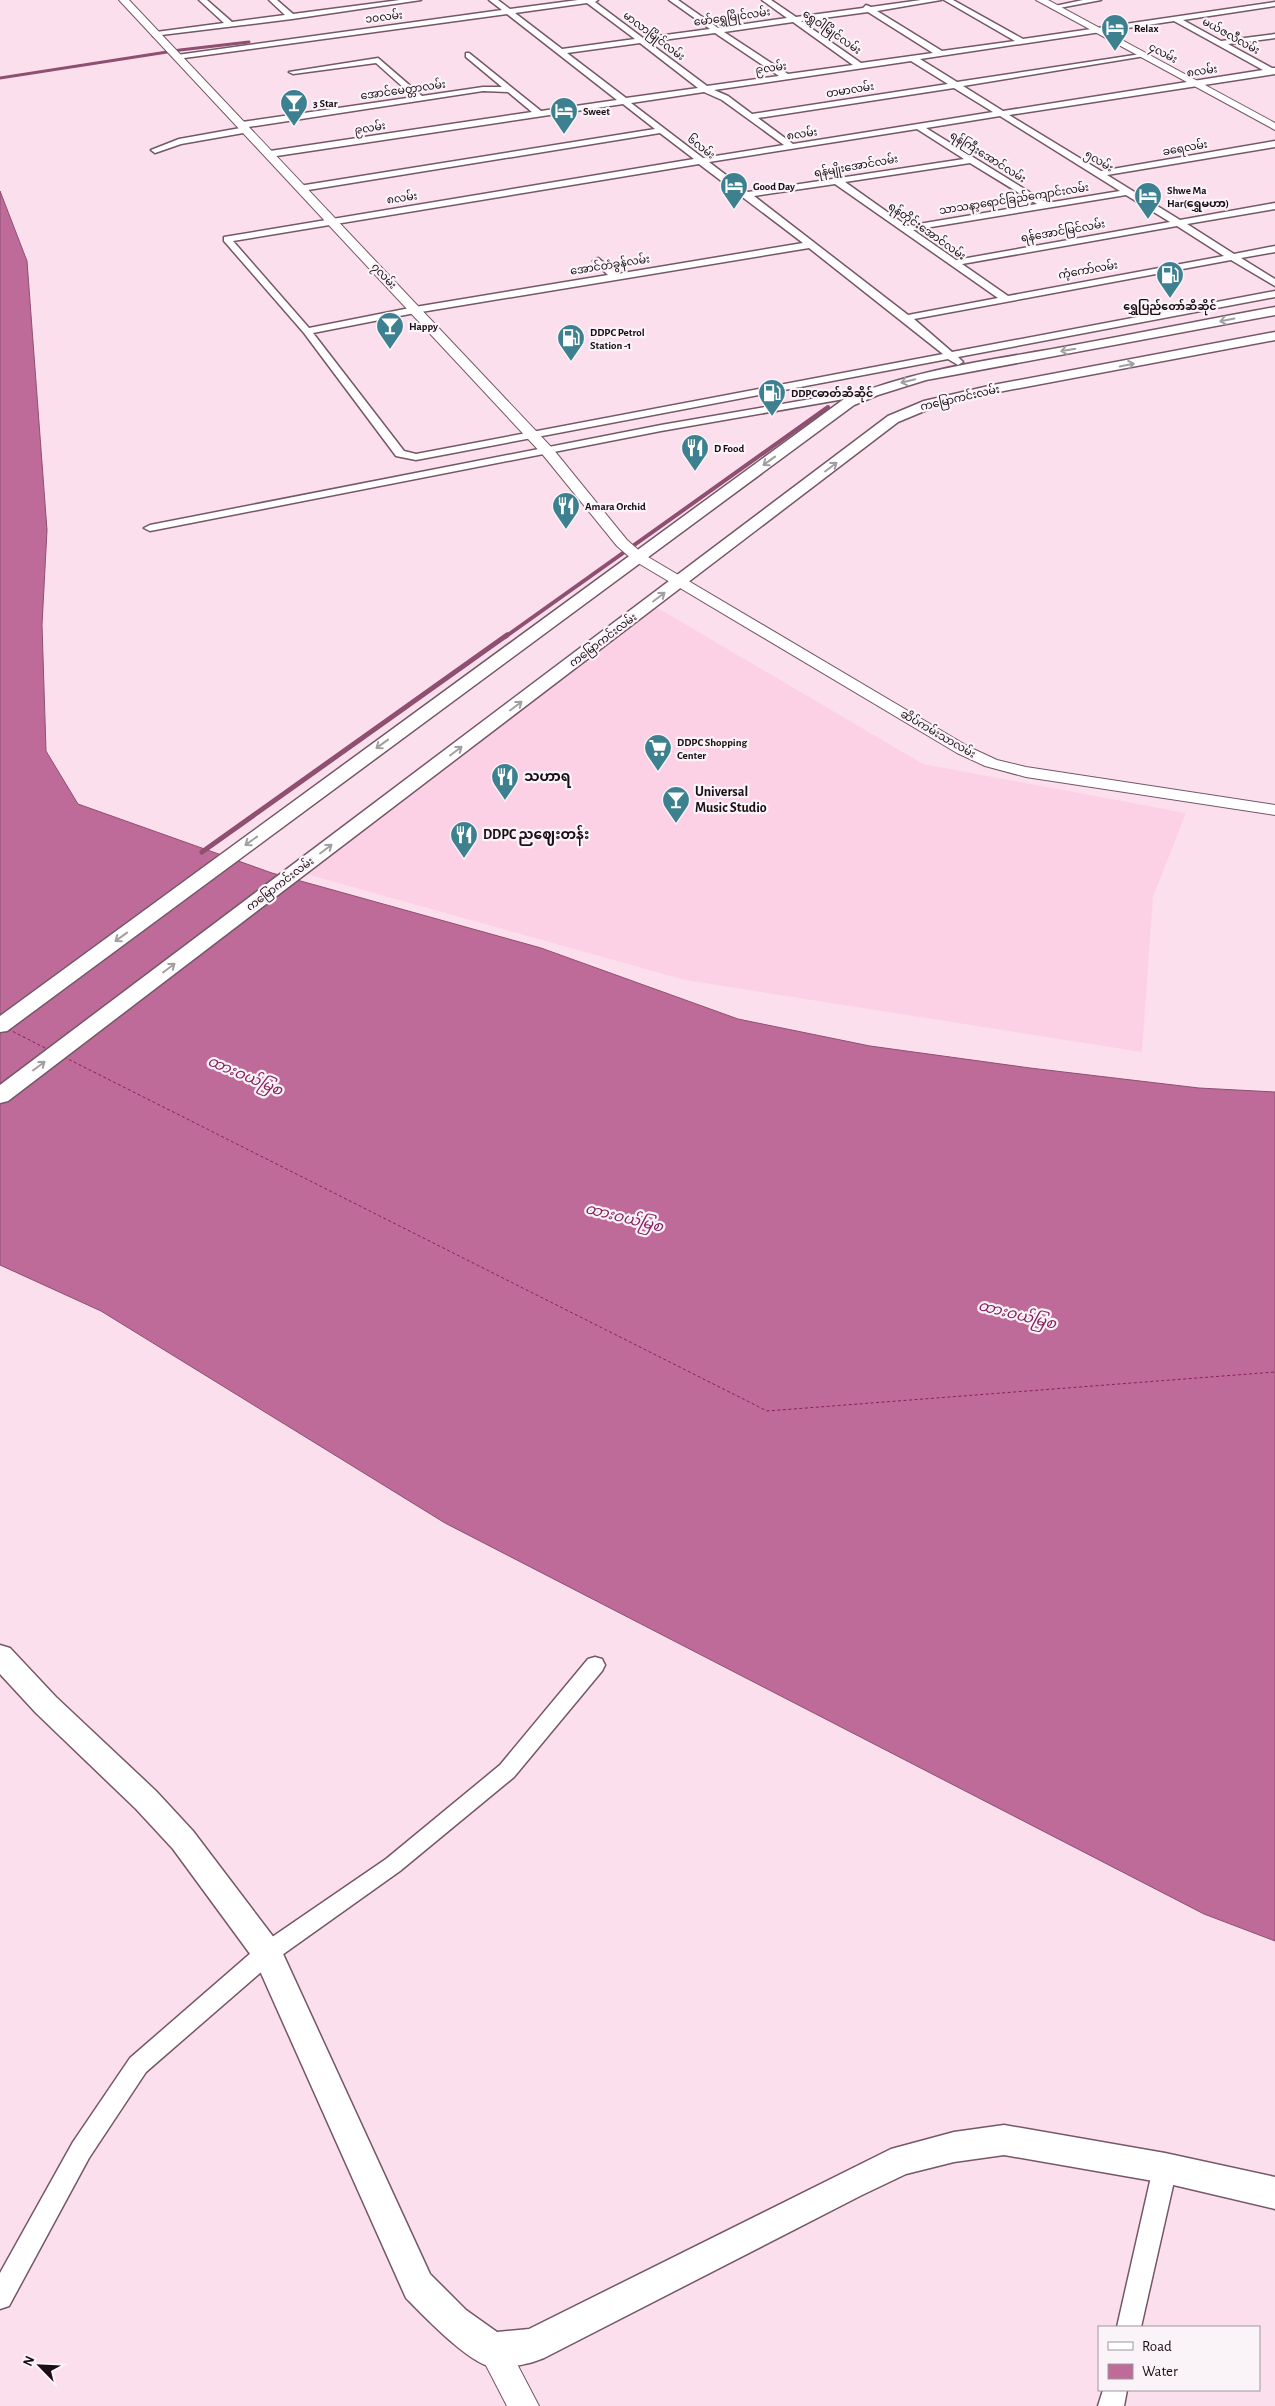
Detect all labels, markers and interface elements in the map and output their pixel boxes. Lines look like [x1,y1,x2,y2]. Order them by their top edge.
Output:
street label: မော်ရွှေမြိုင်လမ်း [693,4,772,31]
street label: ရွှေဝါမြိုင်လမ်း [799,6,864,59]
street label: ၁၀လမ်း [364,7,404,25]
street label: မာလာမြိုင်လမ်း [620,8,688,65]
hotel icon: Relax [1100,13,1130,52]
street label: မယ်ဇလီလမ်း [1201,14,1263,56]
place label: Relax [1134,23,1159,34]
street label: ၄လမ်း [1146,39,1180,68]
street label: ၉လမ်း [754,58,788,79]
street label: ၈လမ်း [1186,61,1218,79]
street label: အောင်မေတ္တာလမ်း [359,77,447,104]
street label: တမာလမ်း [825,79,875,99]
bar icon: 3 Star [279,88,309,127]
hotel icon: Sweet [549,96,579,135]
place label: 3 Star [313,98,338,109]
place label: Sweet [583,106,610,117]
street label: ၉လမ်း [353,118,387,139]
street label: ၈လမ်း [786,124,818,142]
street label: ရန်ကြီးအောင်လမ်း [947,128,1029,187]
street label: ၆လမ်း [685,131,718,161]
street label: ခရေလမ်း [1161,137,1209,160]
street label: ၅လမ်း [1081,147,1116,176]
street label: ရန်မျိုးအောင်လမ်း [813,151,900,182]
hotel icon: Good Day [719,171,749,210]
street label: သာသနာ့ရောင်ခြည်ကျောင်းလမ်း [938,180,1090,219]
place label: Good Day [753,181,795,192]
hotel icon: Shwe Ma Har(‌‌ရွှေမဟာ) [1133,181,1163,220]
place label: Shwe Ma Har(‌‌ရွှေမဟာ) [1167,185,1229,213]
street label: ၈လမ်း [386,188,418,206]
street label: ရန်တိုင်းအောင်လမ်း [885,199,969,264]
street label: ရန်အောင်မြင်လမ်း [1020,216,1107,247]
street label: အောင်တံခွန်လမ်း [569,251,651,280]
street label: ကံ့ကော်လမ်း [1057,257,1119,283]
street label: ၇လမ်း [367,260,400,293]
fuel station icon: ရွှေပြည်တော်ဆီဆိုင် [1155,260,1185,299]
place label: ရွှေပြည်တော်ဆီဆိုင် [1123,299,1217,316]
bar icon: Happy [375,311,405,350]
one-way arrow [1220,315,1236,325]
place label: Happy [409,321,438,332]
fuel station icon: DDPC Petrol Station -1 [556,323,586,362]
place label: DDPC Petrol Station -1 [590,327,645,351]
one-way arrow [1060,346,1076,356]
one-way arrow [1119,360,1135,370]
one-way arrow [901,377,917,386]
fuel station icon: DDPCဓာတ်ဆီဆိုင် [757,378,787,417]
street label: ကမြောကင်းလမ်း [919,382,1002,415]
place label: DDPCဓာတ်ဆီဆိုင် [791,386,873,403]
restaurant icon: D Food [680,433,710,472]
place label: D Food [714,443,744,454]
one-way arrow [762,456,776,466]
one-way arrow [824,462,837,473]
restaurant icon: Amara Orchid [551,491,581,530]
place label: Amara Orchid [585,501,646,512]
one-way arrow [652,592,666,602]
street label: ကမြောကင်းလမ်း [566,610,641,671]
one-way arrow [509,701,523,711]
street label: ဆိပ်ကမ်းသာလမ်း [899,706,978,760]
supermarket icon: DDPC Shopping Center [643,733,673,772]
place label: DDPC Shopping Center [677,737,748,761]
one-way arrow [376,739,389,750]
one-way arrow [449,746,462,757]
restaurant icon: သဟာရ [490,762,520,801]
place label: သဟာရ [524,770,572,788]
bar icon: Universal Music Studio [661,785,691,824]
place label: Universal Music Studio [695,785,767,815]
restaurant icon: DDPC ညဈေးတန်း [449,820,479,859]
place label: DDPC ညဈေးတန်း [483,824,589,846]
one-way arrow [244,836,258,846]
one-way arrow [319,844,332,855]
street label: ကမြောကင်းလမ်း [243,854,318,915]
one-way arrow [114,932,128,942]
one-way arrow [162,963,175,974]
water label: ထားဝယ်မြစ [204,1050,287,1102]
one-way arrow [32,1061,45,1072]
water label: ထားဝယ်မြစ [583,1197,666,1239]
water label: ထားဝယ်မြစ [976,1294,1059,1336]
legend [1098,2326,1260,2391]
text: Road [1142,2339,1172,2354]
north arrow [15,2341,65,2391]
text: N [21,2354,37,2368]
text: Water [1142,2364,1178,2379]

